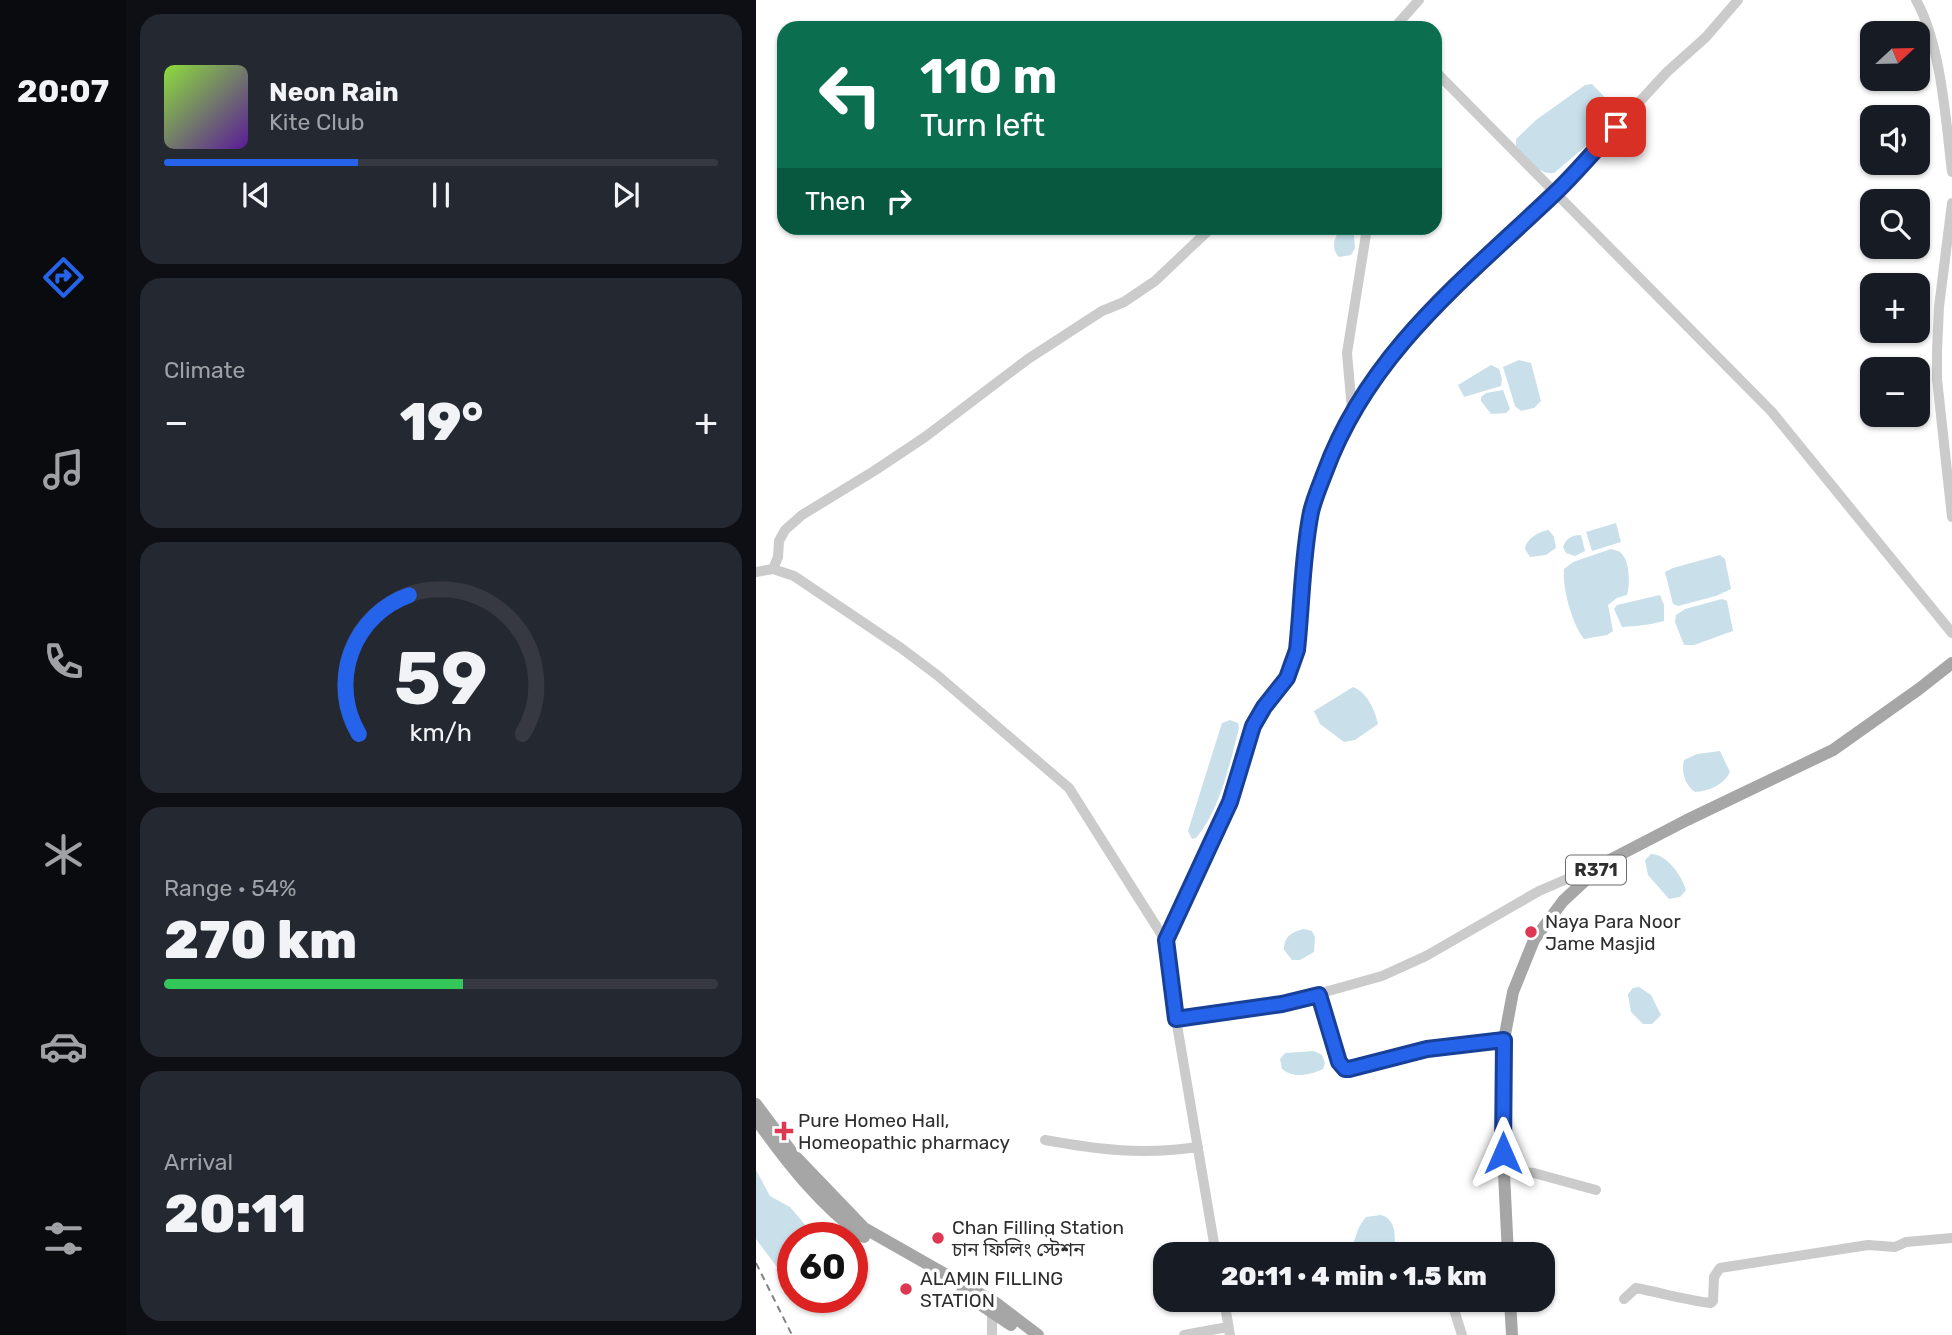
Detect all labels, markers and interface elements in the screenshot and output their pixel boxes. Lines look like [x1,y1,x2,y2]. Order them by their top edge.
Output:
north arrow [1860,21,1930,91]
map controls [1860,21,1930,427]
text: 110 m [920,47,1057,105]
icon: left [805,49,896,140]
text: 20:07 [17,72,109,110]
text: Neon Rain [269,77,399,108]
pin [1586,97,1646,157]
button: sound [1860,105,1930,175]
text: Turn left [920,106,1045,144]
text: Kite Club [269,108,364,136]
icon: arrive [1597,108,1635,146]
icon: previous [237,176,275,214]
icon: pause [422,176,460,214]
icon: next [607,176,645,214]
icon: right [880,182,918,220]
text: Then [805,186,866,217]
button: search [1860,189,1930,259]
icon: directions [39,253,88,302]
button: + [1860,273,1930,343]
text: Climate [164,356,245,384]
button: − [1860,357,1930,427]
text: 19° [400,391,483,453]
text: − [164,399,189,445]
text: + [694,399,718,445]
icon: music [39,445,88,494]
text: 59 [394,636,488,722]
icon: phone [39,637,88,686]
text: km/h [410,717,472,746]
icon: climate [39,830,88,879]
road number: R371 [1566,856,1626,884]
text: Range · 54% [164,874,297,902]
text: 270 km [164,909,357,971]
place label: Naya Para Noor Jame Masjid [1545,910,1681,955]
marker: Naya Para Noor Jame Masjid [1523,924,1539,940]
icon: car [39,1022,88,1071]
place label: Pure Homeo Hall, Homeopathic pharmacy [798,1109,1010,1154]
position arrow [1466,1116,1540,1190]
marker: Pure Homeo Hall, Homeopathic pharmacy [776,1123,792,1139]
text: Arrival [164,1148,233,1176]
text: 20:11 [164,1183,306,1245]
icon: filters [39,1214,88,1263]
place label: Chan Filling Station চান ফিলিং স্টেশন [951,1216,1124,1261]
speed limit sign: 60 [777,1222,868,1313]
marker: Chan Filling Station চান ফিলিং স্টেশন [930,1230,946,1246]
text: 20:11 · 4 min · 1.5 km [1221,1261,1487,1292]
place label: ALAMIN FILLING STATION [920,1267,1063,1312]
marker: ALAMIN FILLING STATION [898,1281,914,1297]

